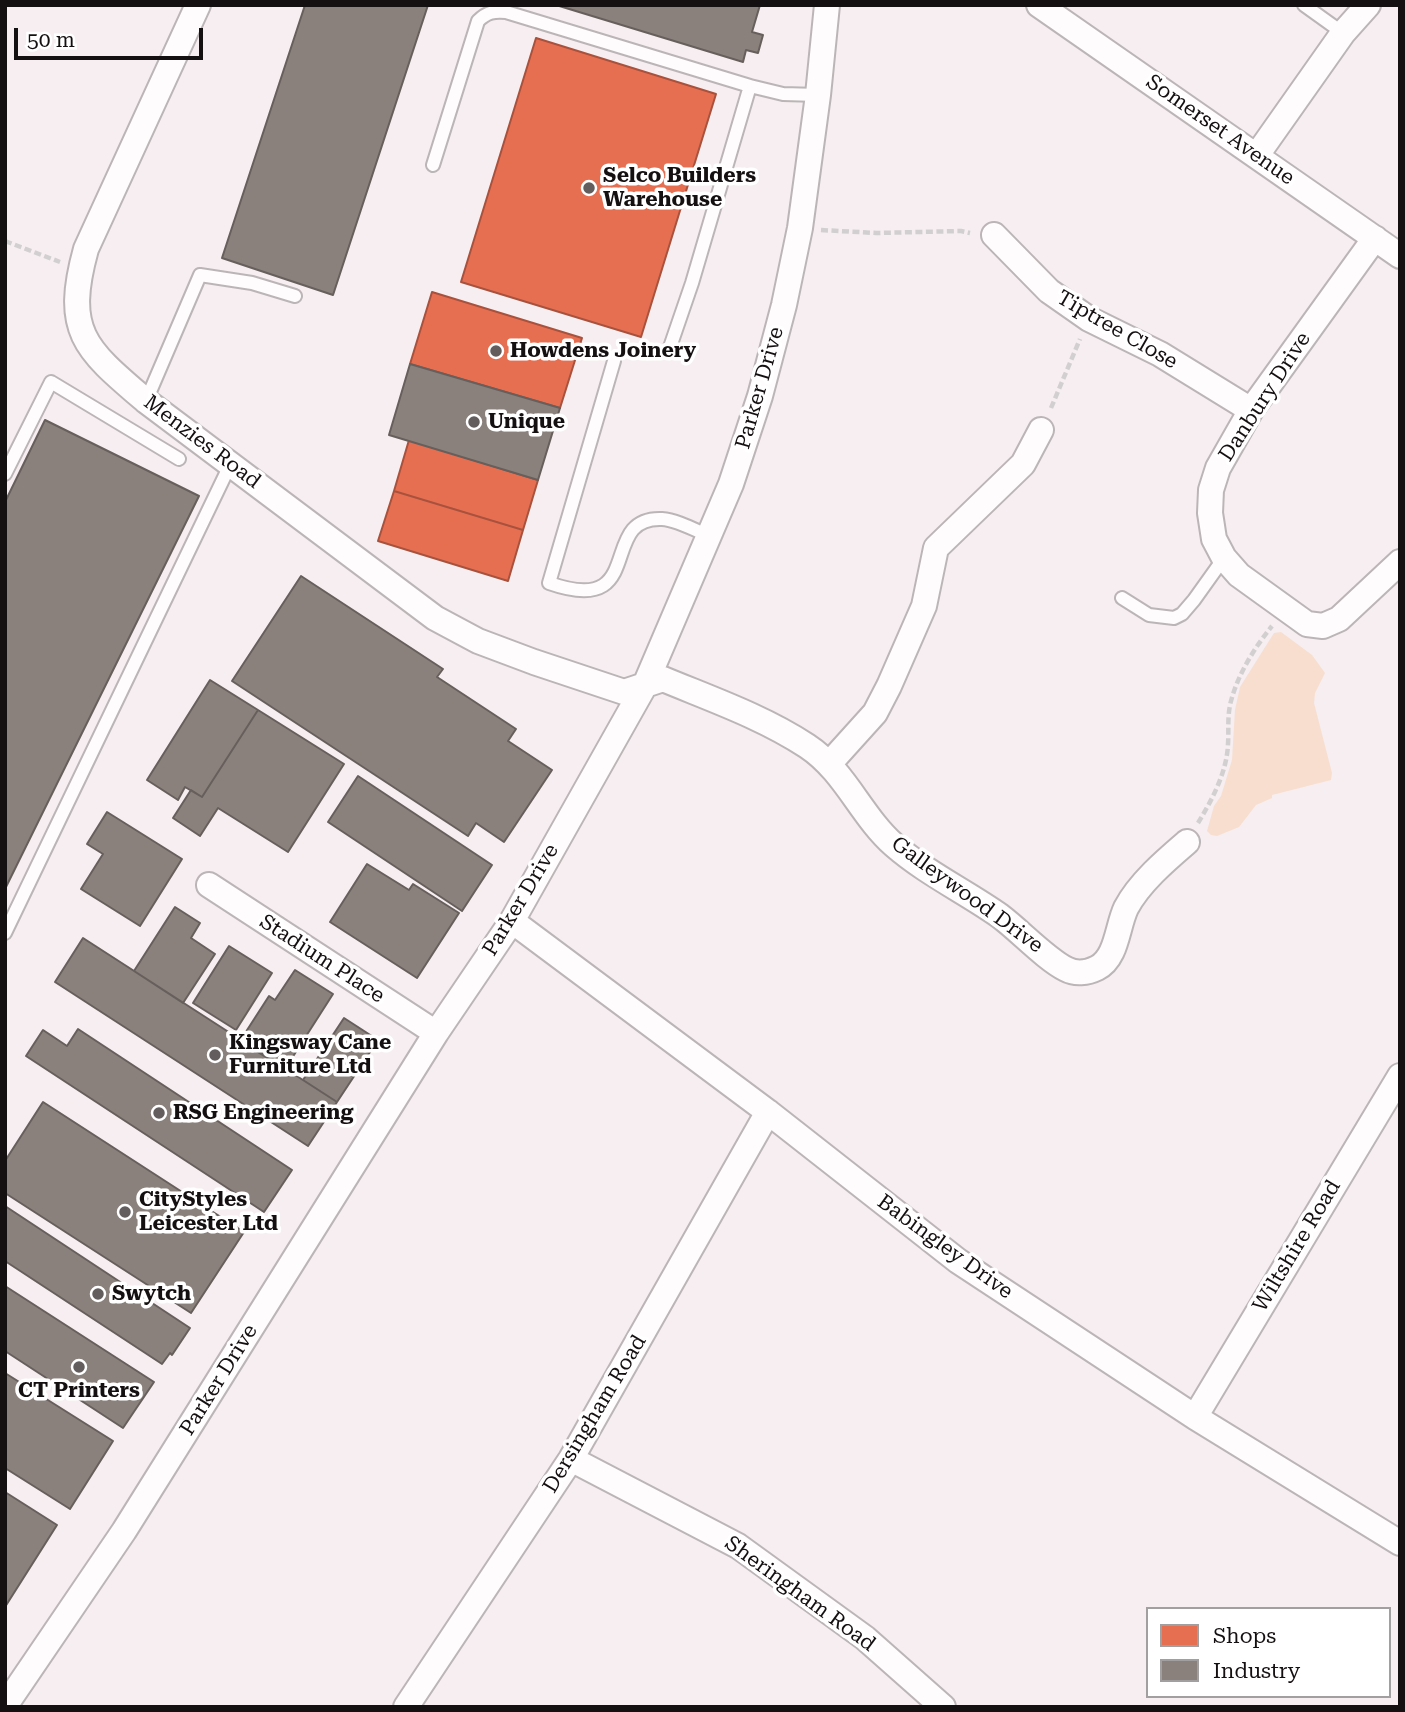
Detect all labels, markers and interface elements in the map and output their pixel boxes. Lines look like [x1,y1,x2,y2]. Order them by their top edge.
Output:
scale bar [18,14,206,58]
text: 50 m [27,28,75,52]
street label: Somerset Avenue [1141,69,1299,191]
place label: Selco Builders Warehouse [603,163,756,213]
marker: Selco Builders Warehouse [581,180,597,196]
street label: Tiptree Close [1052,285,1182,375]
street label: Parker Drive [731,324,789,452]
street label: Danbury Drive [1214,328,1316,466]
place label: Howdens Joinery [510,338,696,364]
marker: Howdens Joinery [488,343,504,359]
street label: Menzies Road [139,390,265,494]
place label: Unique [488,409,565,435]
marker: Unique [466,414,482,430]
street label: Galleywood Drive [886,831,1048,959]
street label: Parker Drive [478,840,564,960]
street label: Stadium Place [255,909,389,1009]
place label: Kingsway Cane Furniture Ltd [229,1030,391,1080]
marker: Kingsway Cane Furniture Ltd [207,1047,223,1063]
place label: RSG Engineering [173,1100,353,1126]
marker: RSG Engineering [151,1105,167,1121]
street label: Wiltshire Road [1248,1175,1346,1317]
place label: CityStyles Leicester Ltd [139,1187,278,1237]
street label: Babingley Drive [872,1189,1018,1305]
marker: CityStyles Leicester Ltd [117,1204,133,1220]
place label: Swytch [112,1281,191,1307]
marker: Swytch [90,1286,106,1302]
street label: Parker Drive [175,1320,263,1440]
street label: Dersingham Road [538,1331,652,1497]
marker: CT Printers [71,1359,87,1375]
place label: CT Printers [18,1378,140,1404]
street label: Sheringham Road [720,1531,880,1657]
legend [1146,1607,1391,1698]
text: Shops [1213,1624,1276,1648]
text: Industry [1213,1659,1300,1683]

